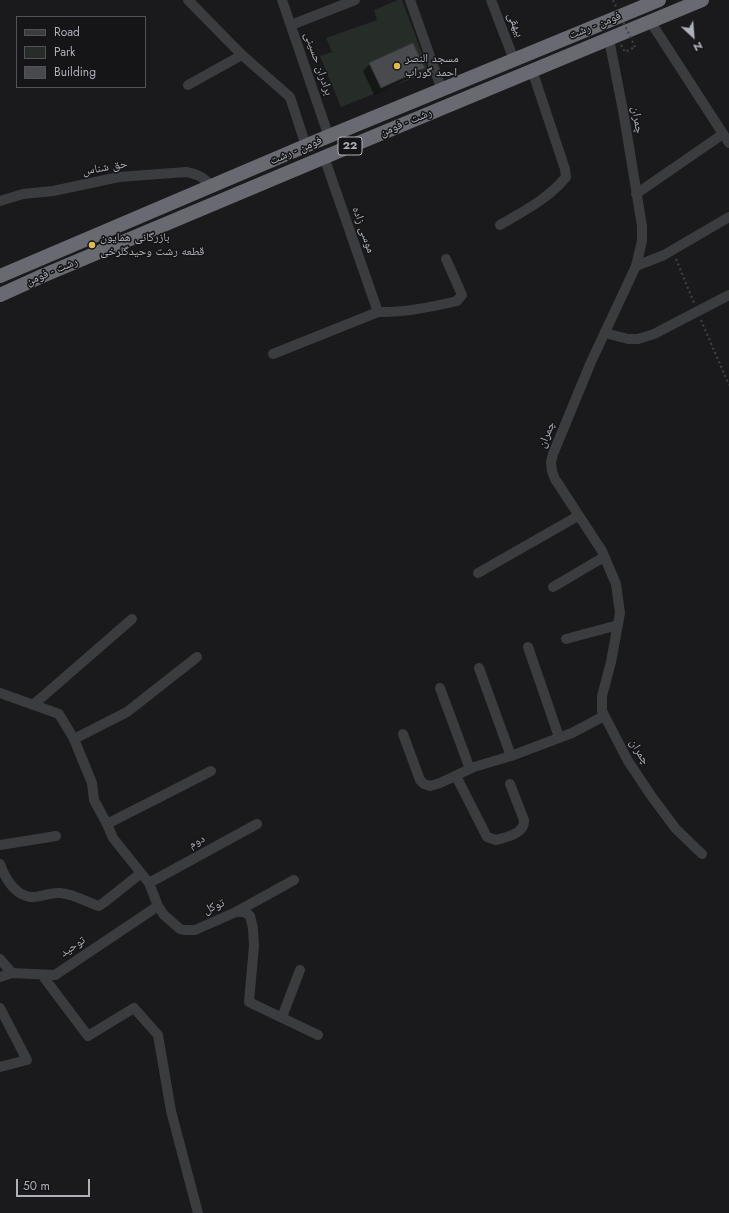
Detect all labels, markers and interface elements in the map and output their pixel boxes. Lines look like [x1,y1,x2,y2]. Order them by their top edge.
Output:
street label: فومن - رشت [567,9,623,43]
street label: بیهقی [504,11,526,39]
legend [16,16,146,88]
north arrow [673,16,713,56]
text: Road [54,23,80,41]
street label: برادران حسینی [300,31,336,97]
text: N [691,38,706,56]
text: Park [54,43,75,61]
place label: مسجد النصر احمد گوراب [405,52,459,80]
marker: مسجد النصر احمد گوراب [392,61,402,71]
text: Building [54,63,96,81]
street label: چمران [628,105,646,135]
street label: رشت - فومن [378,106,434,140]
street label: فومن - رشت [268,134,324,168]
road number: 22 [338,137,362,155]
street label: حق شناس [81,157,129,179]
street label: موسی زاده [348,205,378,255]
place label: بازرگانی همایون قطعه رشت وحیدگلرخی [100,231,204,259]
marker: بازرگانی همایون قطعه رشت وحیدگلرخی [87,240,97,250]
street label: رشت - فومن [24,255,80,289]
street label: چمران [535,420,559,450]
street label: چمران [626,737,652,767]
street label: دوم [186,832,208,852]
street label: توکل [201,896,227,918]
street label: توحید [58,933,88,961]
scale bar [18,1171,92,1197]
text: 50 m [23,1177,50,1195]

